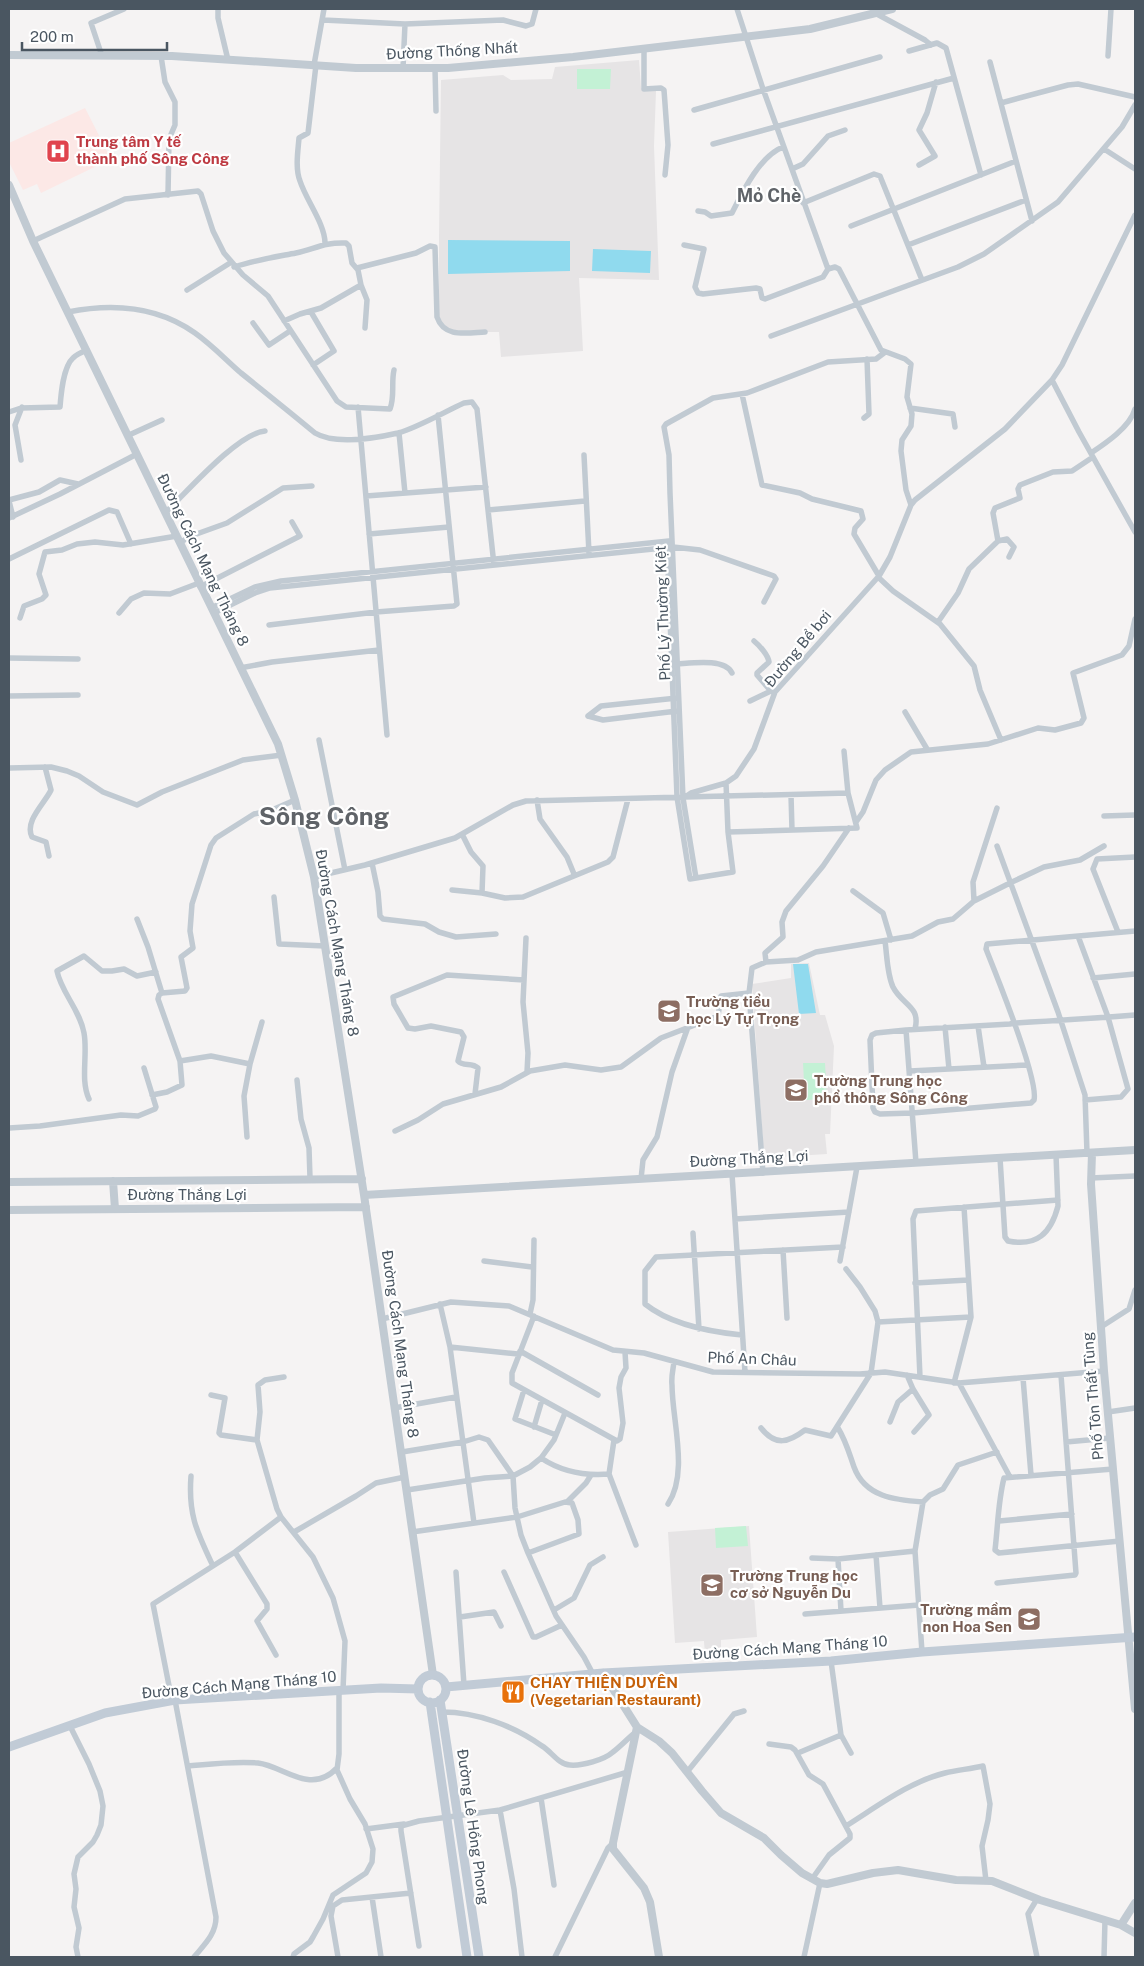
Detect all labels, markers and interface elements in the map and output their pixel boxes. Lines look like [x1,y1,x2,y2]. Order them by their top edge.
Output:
scale bar [22,20,168,52]
text: 200 m [30,28,74,45]
street label: Đường Thống Nhất [386,39,519,62]
place label: Trung tâm Y tế thành phố Sông Công [76,133,230,167]
hospital icon: Trung tâm Y tế thành phố Sông Công [45,138,71,164]
district label: Mỏ Chè [737,185,801,206]
street label: Đường Cách Mạng Tháng 8 [154,471,253,649]
street label: Phố Lý Thường Kiệt [652,545,673,681]
street label: Đường Bể bơi [761,607,835,690]
district label: Sông Công [259,801,390,831]
street label: Đường Cách Mạng Tháng 8 [313,848,362,1038]
place label: Trường tiểu học Lý Tự Trọng [686,993,800,1027]
school or university icon: Trường tiểu học Lý Tự Trọng [656,998,682,1024]
place label: Trường Trung học phổ thông Sông Công [814,1072,968,1106]
school or university icon: Trường Trung học phổ thông Sông Công [783,1077,809,1103]
street label: Đường Thắng Lợi [689,1147,809,1170]
street label: Đường Thắng Lợi [127,1186,247,1203]
street label: Đường Cách Mạng Tháng 8 [379,1249,422,1439]
street label: Phố Tôn Thất Tùng [1078,1331,1107,1461]
street label: Phố An Châu [707,1348,797,1369]
place label: Trường Trung học cơ sở Nguyễn Du [730,1567,858,1601]
school or university icon: Trường Trung học cơ sở Nguyễn Du [699,1572,725,1598]
place label: Trường mầm non Hoa Sen [920,1601,1012,1635]
school or university icon: Trường mầm non Hoa Sen [1016,1606,1042,1632]
street label: Đường Cách Mạng Tháng 10 [692,1632,888,1663]
street label: Đường Cách Mạng Tháng 10 [141,1668,337,1701]
place label: CHAY THIỆN DUYÊN (Vegetarian Restaurant) [530,1674,701,1708]
restaurant icon: CHAY THIỆN DUYÊN (Vegetarian Restaurant) [500,1679,526,1705]
street label: Đường Lê Hồng Phong [454,1748,493,1906]

